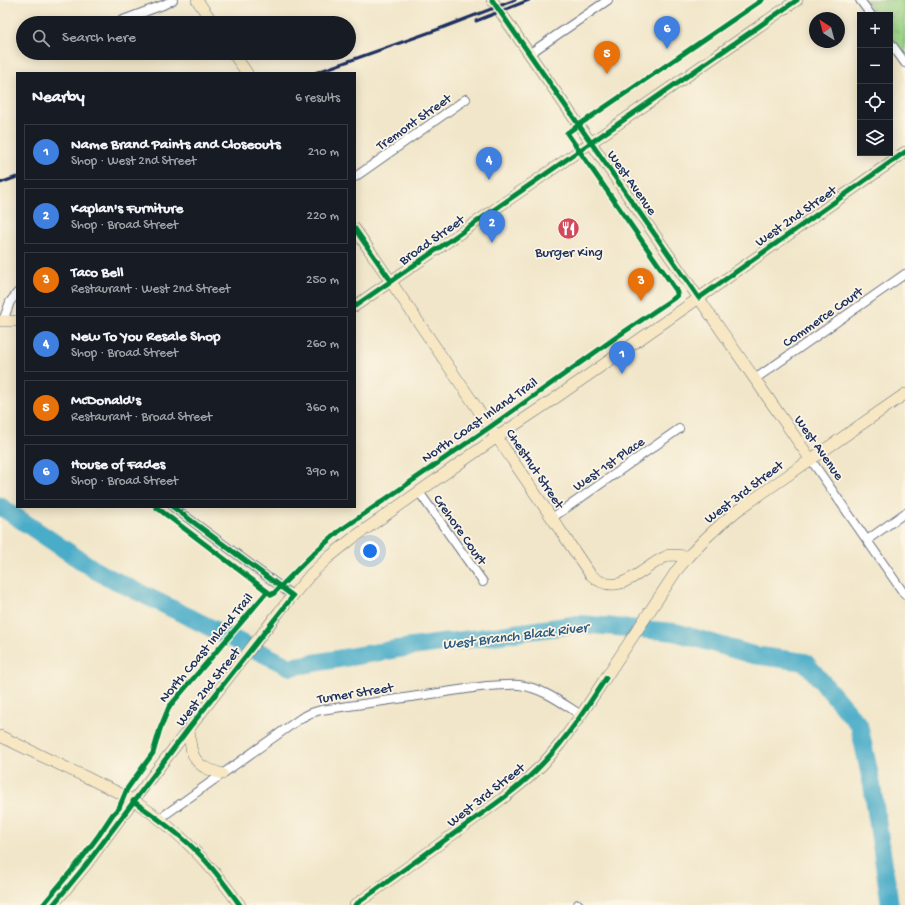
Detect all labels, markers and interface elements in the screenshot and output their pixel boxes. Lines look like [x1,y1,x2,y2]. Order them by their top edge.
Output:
north arrow [809,12,845,48]
map controls [857,12,893,156]
button: + [857,12,893,48]
search box [16,16,356,60]
pin: 6 [654,16,680,49]
icon: search [30,27,52,49]
text: Search here [62,29,136,47]
pin: 5 [594,41,620,74]
button: − [857,48,893,84]
button: locate [857,84,893,120]
text: Nearby [32,88,85,108]
street label: Tremont Street [373,90,456,156]
text: 6 results [295,91,340,106]
button: layers [857,120,893,156]
text: Name Brand Paints and Closeouts [71,136,281,154]
text: 1 [43,145,49,160]
text: 210 m [308,145,339,160]
pin: 4 [476,147,502,180]
street label: West Avenue [602,148,660,220]
text: Shop · West 2nd Street [71,154,196,169]
street label: West 2nd Street [752,182,842,251]
text: Kaplan's Furniture [71,200,183,218]
text: 2 [43,209,49,224]
text: 220 m [307,209,339,224]
pin: 2 [479,210,505,243]
street label: Broad Street [396,212,469,270]
restaurant icon: Burger King [556,216,582,242]
text: Shop · Broad Street [71,218,178,233]
place label: Burger King [534,245,603,262]
text: Taco Bell [71,264,124,282]
pin: 3 [628,268,654,301]
text: 3 [43,273,49,288]
text: 250 m [306,273,339,288]
text: Restaurant · West 2nd Street [71,282,230,297]
street label: Commerce Court [780,283,868,352]
text: New To You Resale Shop [71,328,220,346]
text: 4 [43,337,49,352]
text: 260 m [306,337,339,352]
pin: 1 [609,341,635,374]
text: Shop · Broad Street [71,346,178,361]
street label: North Coast Inland Trail [419,375,542,468]
text: McDonald's [71,392,141,410]
text: 5 [43,401,49,416]
text: 360 m [306,401,339,416]
text: Restaurant · Broad Street [71,410,212,425]
street label: West Avenue [789,413,847,485]
street label: Chestnut Street [501,426,568,514]
street label: West 1st Place [570,434,649,496]
text: House of Fades [71,456,165,474]
street label: West 3rd Street [702,457,788,528]
text: 6 [43,465,49,480]
text: 390 m [306,465,339,480]
text: Shop · Broad Street [71,474,178,489]
street label: Crehore Court [428,492,490,570]
your location [360,541,380,561]
street label: North Coast Inland Trail [156,590,258,707]
water label: West Branch Black River [442,619,592,655]
street label: West 2nd Street [173,644,246,730]
street label: Turner Street [315,680,396,709]
street label: West 3rd Street [444,759,530,832]

